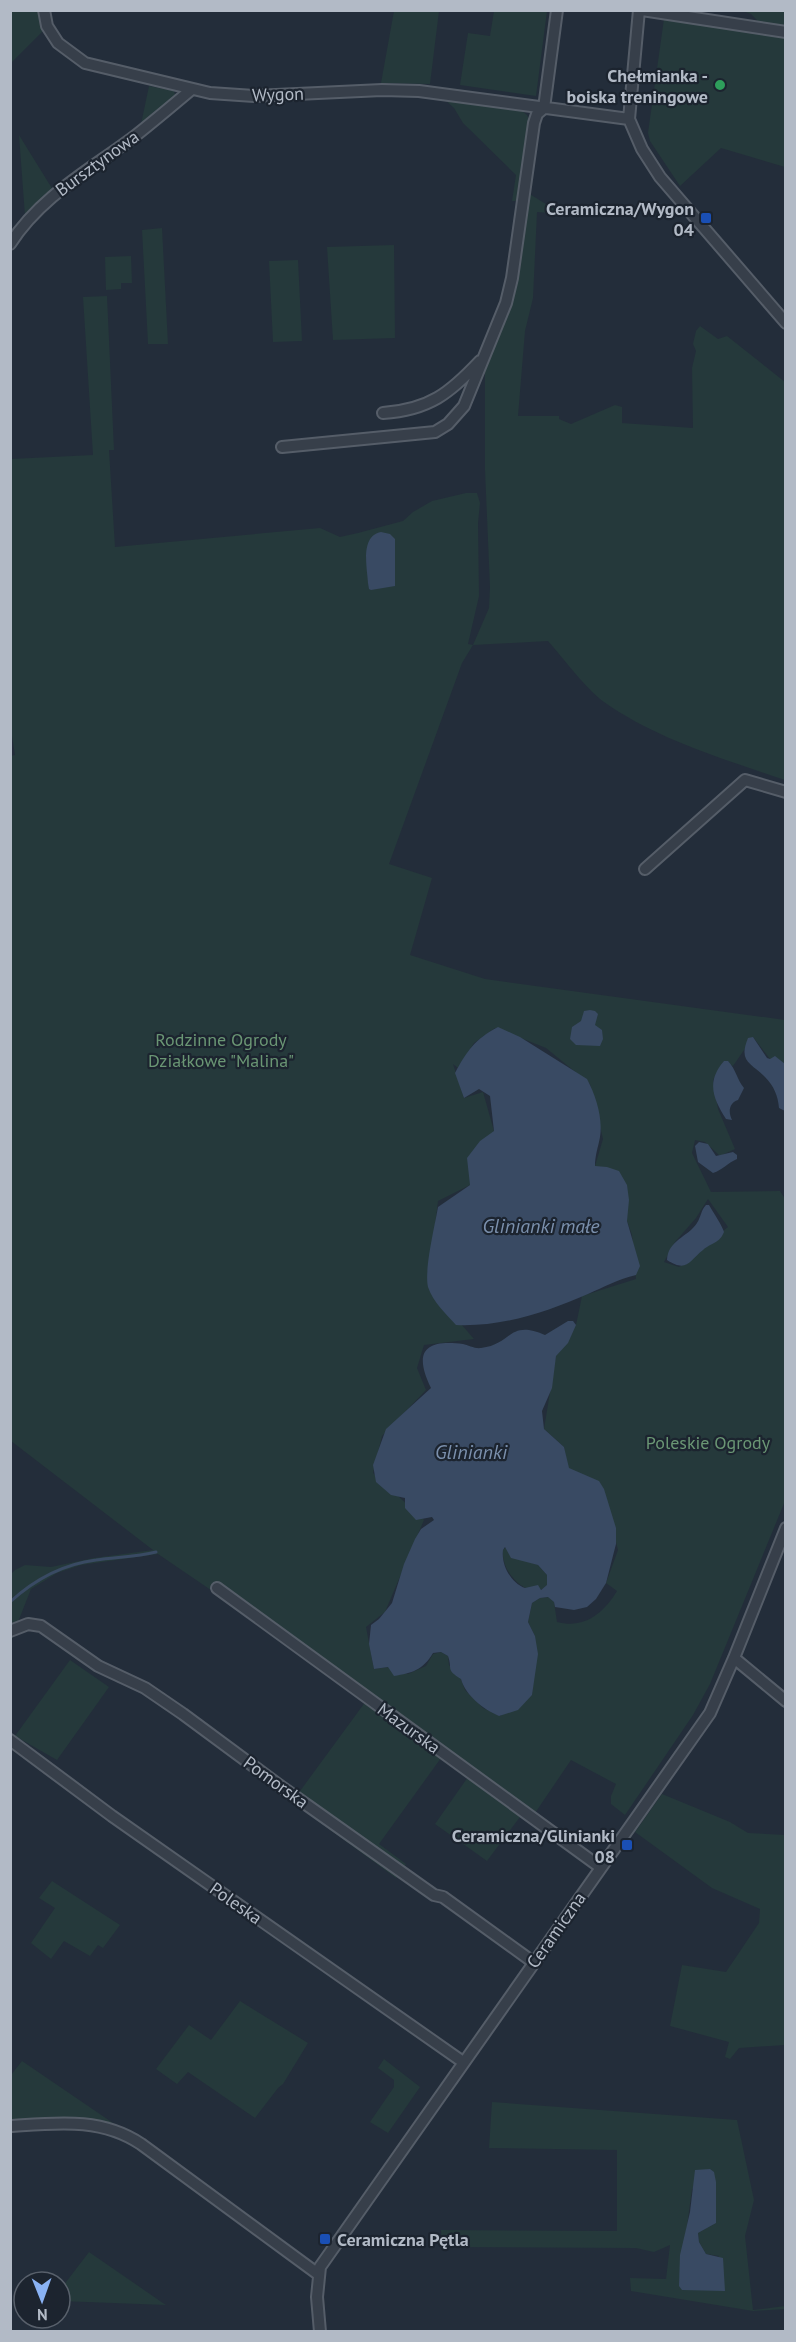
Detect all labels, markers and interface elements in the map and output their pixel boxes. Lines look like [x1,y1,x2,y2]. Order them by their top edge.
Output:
place label: Chełmianka - boiska treningowe [567,64,708,108]
marker: Chełmianka - boiska treningowe [713,78,727,92]
street label: Wygon [252,82,304,106]
street label: Bursztynowa [51,125,143,201]
place label: Ceramiczna/Wygon 04 [546,197,694,241]
marker: Ceramiczna/Wygon 04 [699,211,713,225]
park label: Rodzinne Ogrody Działkowe "Malina" [148,1028,294,1072]
water label: Glinianki małe [482,1213,600,1239]
park label: Poleskie Ogrody [646,1431,771,1454]
water label: Glinianki [435,1439,508,1465]
street label: Mazurska [373,1697,445,1759]
street label: Pomorska [239,1751,313,1813]
place label: Ceramiczna/Glinianki 08 [452,1824,615,1868]
marker: Ceramiczna/Glinianki 08 [620,1838,634,1852]
street label: Poleska [205,1877,267,1929]
street label: Ceramiczna [521,1887,591,1973]
place label: Ceramiczna Pętla [337,2228,469,2251]
marker: Ceramiczna Pętla [318,2232,332,2246]
north arrow [12,2270,72,2330]
text: N [37,2305,48,2325]

